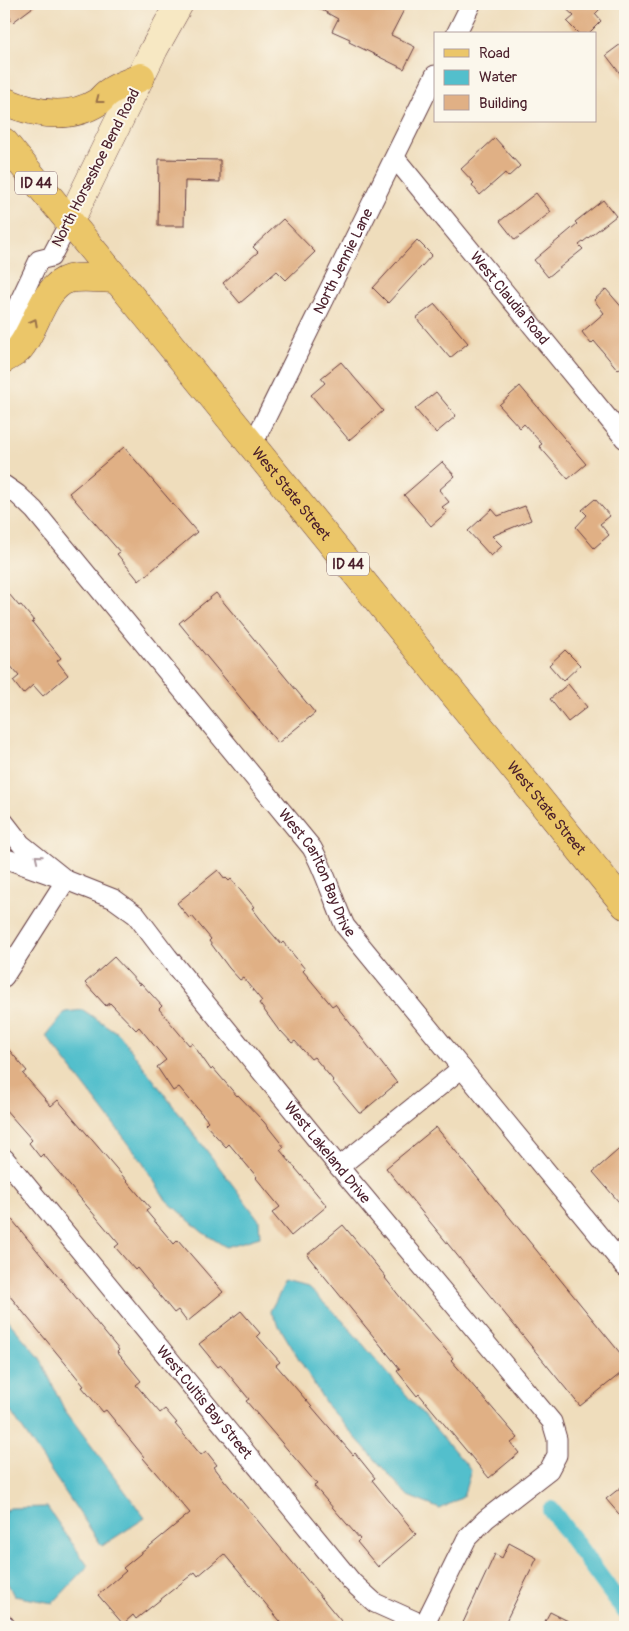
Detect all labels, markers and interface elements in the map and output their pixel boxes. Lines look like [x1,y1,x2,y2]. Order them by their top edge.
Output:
legend [434,32,596,122]
text: Road [479,44,510,63]
text: Water [479,68,518,87]
street label: North Horseshoe Bend Road [48,86,144,250]
one-way arrow [95,94,105,103]
text: Building [479,94,527,113]
road number: ID 44 [15,172,57,194]
street label: North Jennie Lane [309,205,377,317]
street label: West Claudia Road [466,248,553,348]
one-way arrow [28,319,38,328]
street label: West State Street [248,443,335,545]
road number: ID 44 [327,552,369,576]
street label: West State Street [503,757,591,859]
street label: West Carlton Bay Drive [274,805,360,941]
one-way arrow [35,855,44,863]
street label: West Lakeland Drive [280,1097,375,1208]
street label: West Cultis Bay Street [152,1342,257,1464]

